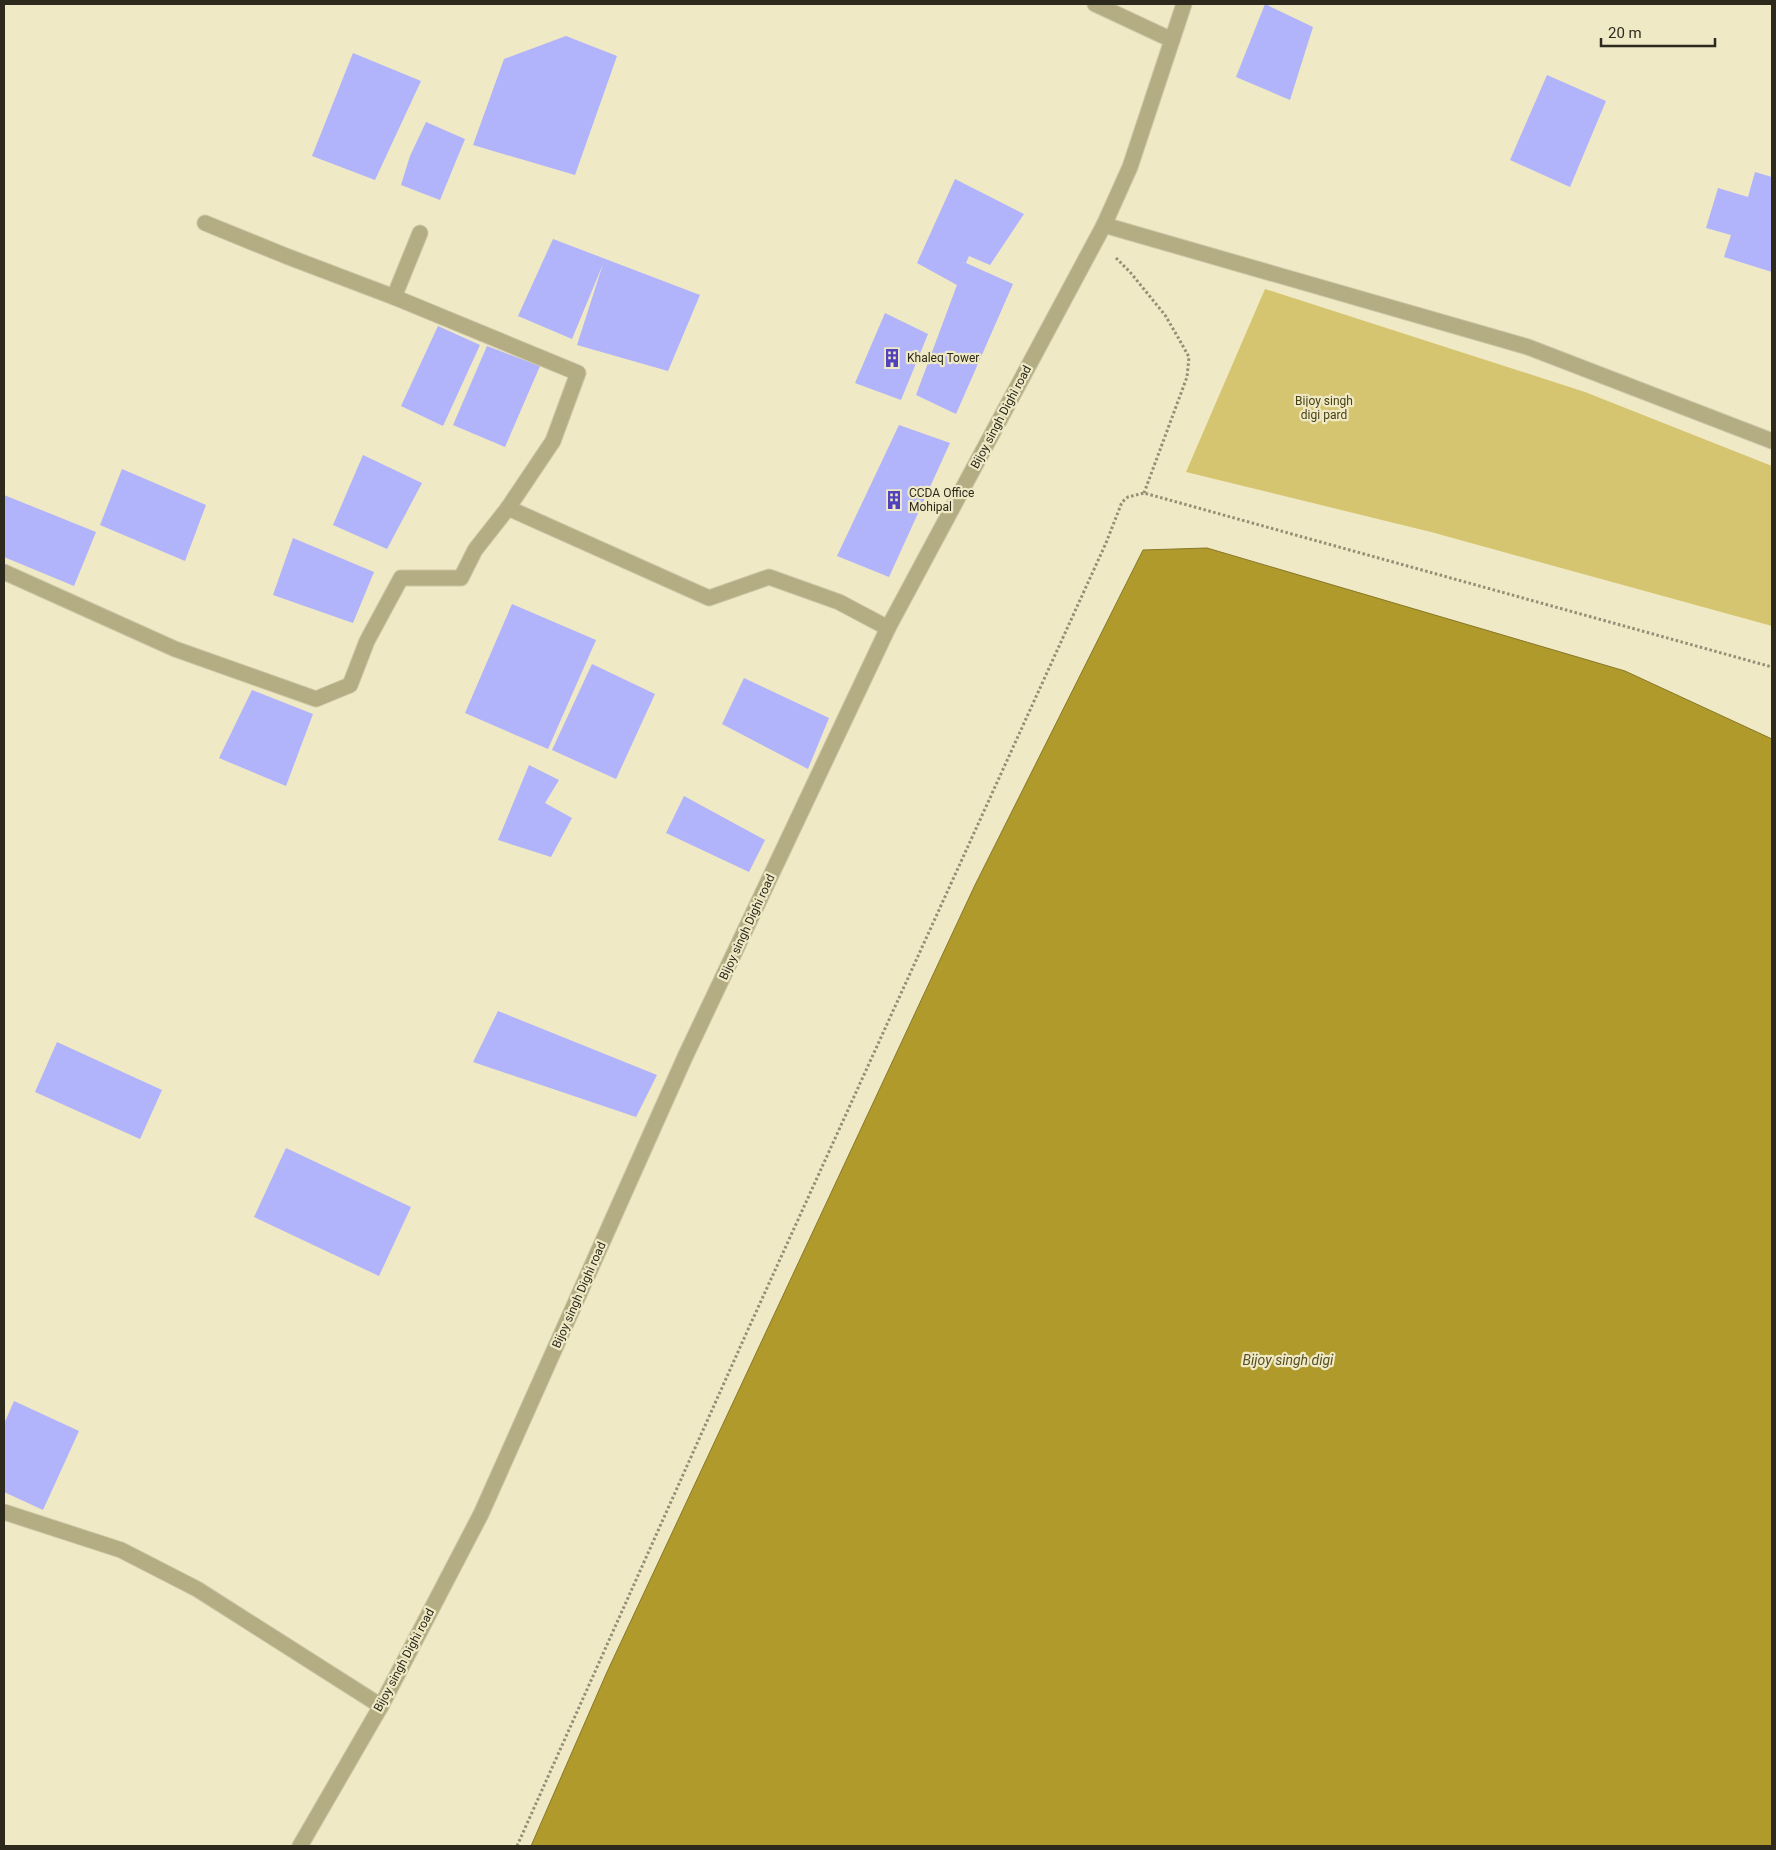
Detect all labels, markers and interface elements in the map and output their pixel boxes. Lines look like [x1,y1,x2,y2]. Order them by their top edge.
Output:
scale bar [1601,15,1715,47]
text: 20 m [1608,24,1642,42]
building icon: Khaleq Tower [881,347,903,369]
place label: Khaleq Tower [907,351,979,365]
street label: Bijoy singh Dighi road [968,363,1034,471]
park label: Bijoy singh digi pard [1295,394,1353,422]
place label: CCDA Office Mohipal [909,486,974,514]
building icon: CCDA Office Mohipal [883,489,905,511]
street label: Bijoy singh Dighi road [716,872,778,982]
street label: Bijoy singh Dighi road [549,1240,609,1350]
water label: Bijoy singh digi [1243,1352,1334,1368]
street label: Bijoy singh Dighi road [371,1606,437,1714]

